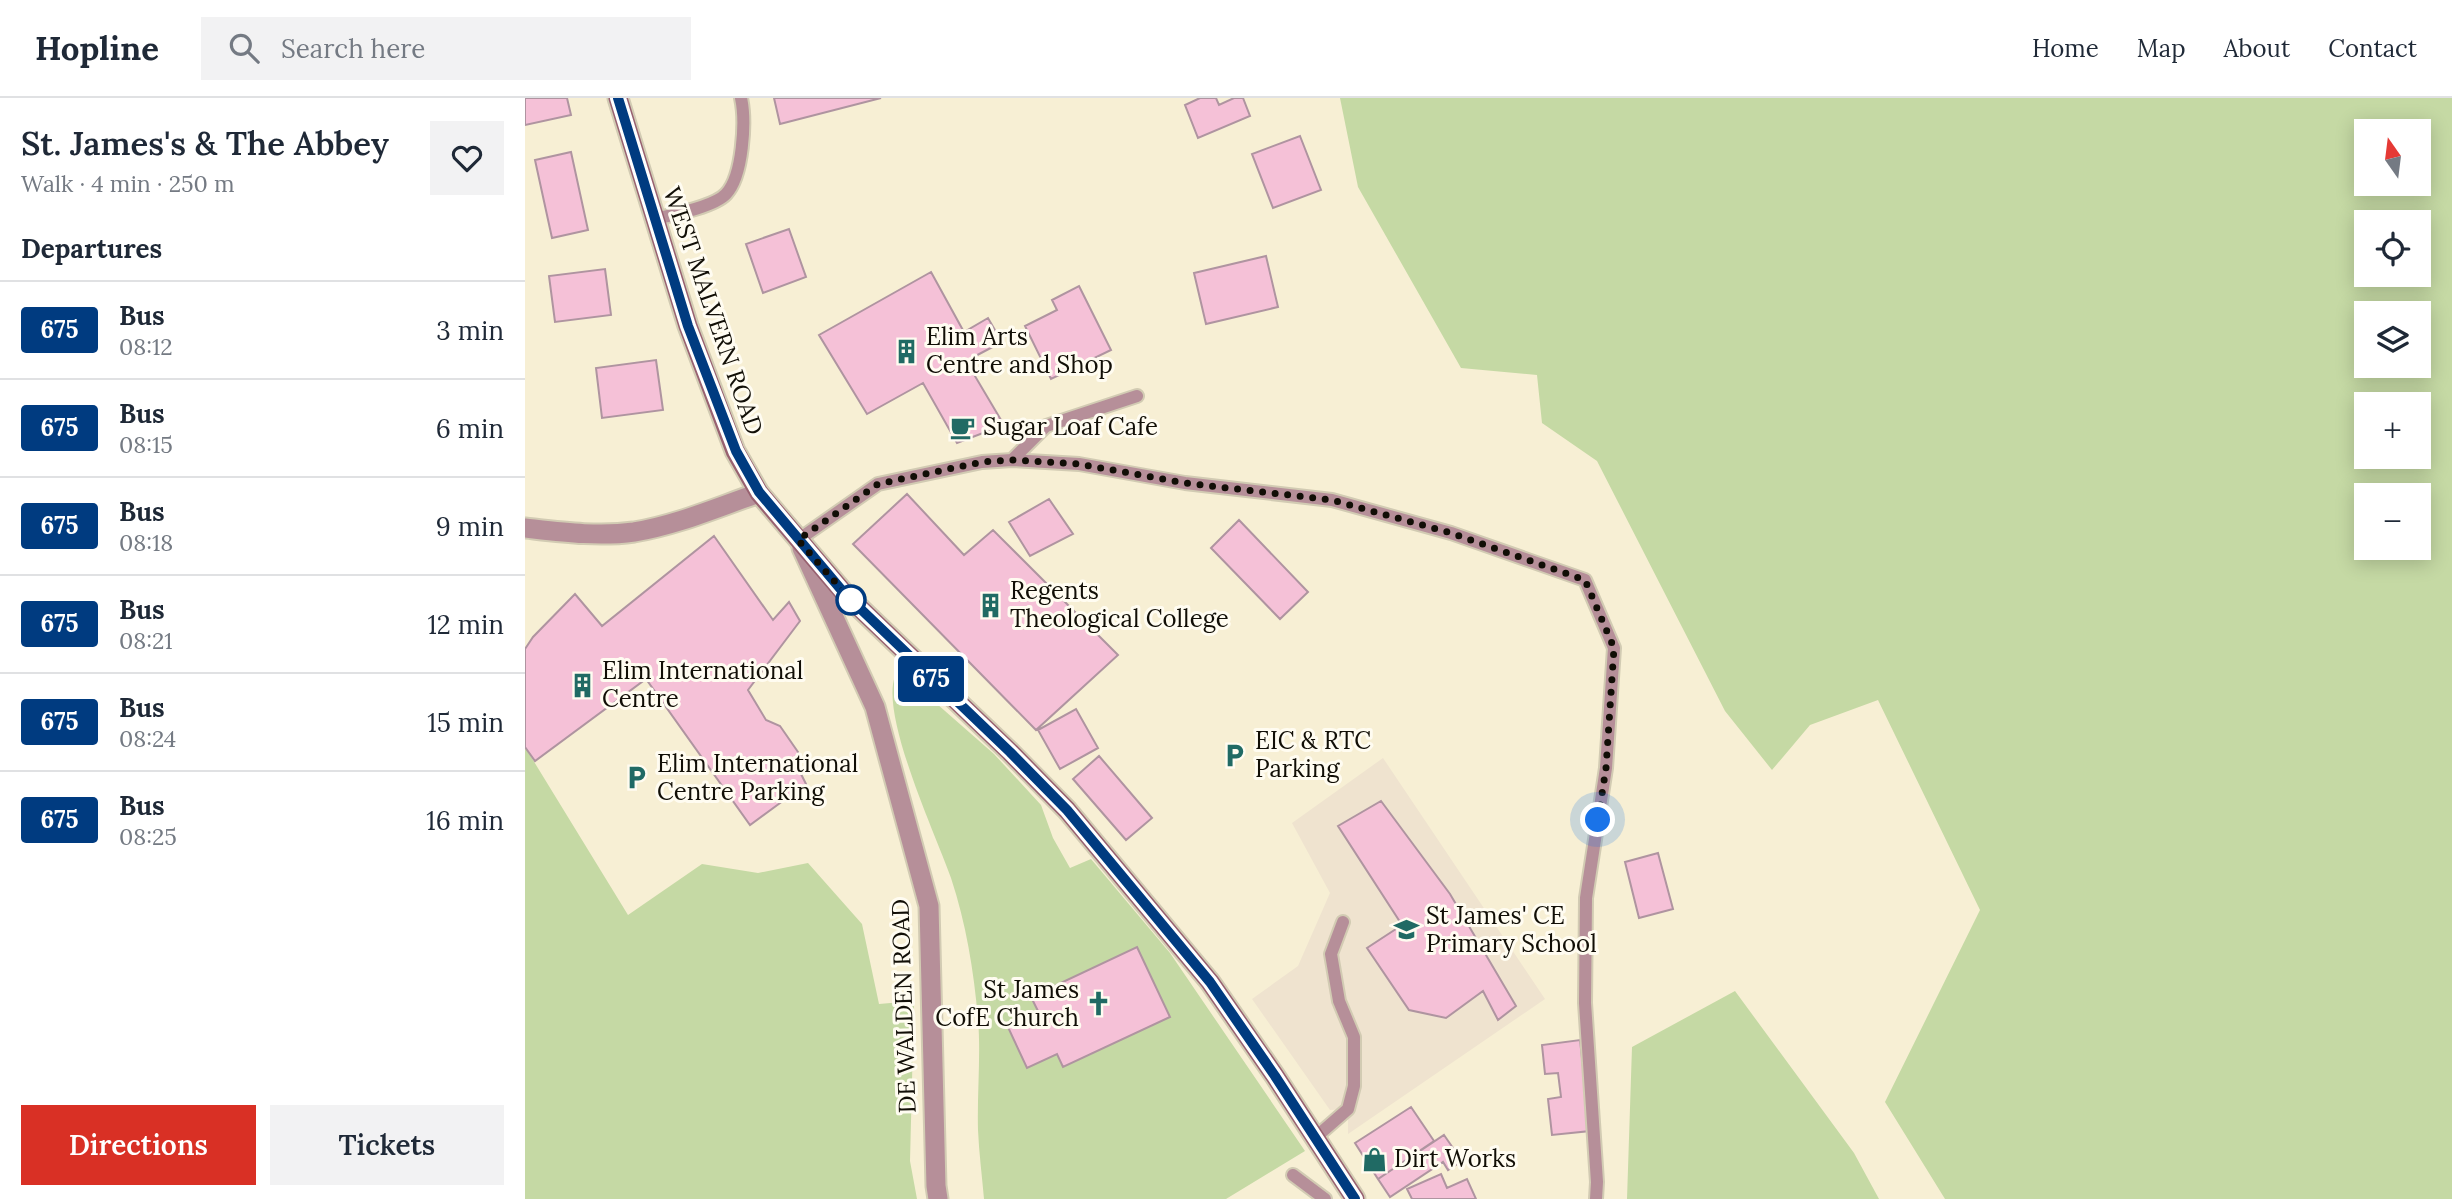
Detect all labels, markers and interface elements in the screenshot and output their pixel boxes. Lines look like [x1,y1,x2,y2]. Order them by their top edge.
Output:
search box [201,17,691,80]
text: Hopline [35,27,159,69]
icon: search [225,29,263,67]
text: Search here [281,32,425,65]
text: Home [2032,33,2099,64]
text: Map [2137,33,2186,64]
text: About [2224,33,2290,64]
text: Contact [2328,33,2417,64]
north arrow [2354,119,2431,196]
map controls [2354,119,2431,560]
button: heart [430,121,504,195]
text: St. James's & The Abbey [21,122,389,164]
text: Walk · 4 min · 250 m [21,169,234,198]
street label: WEST MALVERN ROAD [656,183,770,439]
button: locate [2354,210,2431,287]
text: Departures [21,232,162,265]
text: Bus [119,299,165,332]
button: layers [2354,301,2431,378]
text: 675 [40,314,79,345]
text: 3 min [436,314,504,347]
place label: Elim Arts Centre and Shop [926,321,1113,380]
text: 08:12 [119,332,173,361]
building icon: Elim Arts Centre and Shop [892,337,920,365]
button: + [2354,392,2431,469]
text: Bus [119,397,165,430]
place label: Sugar Loaf Cafe [983,411,1158,442]
text: 675 [40,412,79,443]
text: 6 min [436,412,504,445]
cafe icon: Sugar Loaf Cafe [949,413,977,441]
text: 08:15 [119,430,173,459]
button: − [2354,483,2431,560]
text: Bus [119,495,165,528]
text: 675 [40,510,79,541]
text: 9 min [436,510,504,543]
text: 08:18 [119,528,173,557]
place label: Regents Theological College [1010,575,1229,634]
unlabelled marker [836,585,866,615]
building icon: Regents Theological College [976,591,1004,619]
text: Bus [119,593,165,626]
text: 675 [40,608,79,639]
text: 12 min [427,608,504,641]
text: 08:21 [119,626,173,655]
place label: Elim International Centre [602,655,803,714]
line badge: 675 [891,656,971,702]
text: 675 [912,663,950,694]
building icon: Elim International Centre [568,671,596,699]
text: Bus [119,691,165,724]
text: 675 [40,706,79,737]
text: 15 min [427,706,504,739]
text: 08:24 [119,724,176,753]
place label: EIC & RTC Parking [1255,725,1371,784]
parking icon: EIC & RTC Parking [1221,741,1249,769]
place label: Elim International Centre Parking [657,748,858,807]
parking icon: Elim International Centre Parking [623,764,651,792]
text: Bus [119,789,165,822]
your location [1580,802,1615,837]
text: 675 [40,804,79,835]
text: 16 min [426,804,504,837]
text: 08:25 [119,822,177,851]
street label: DE WALDEN ROAD [884,898,923,1114]
place label: St James' CE Primary School [1426,900,1597,959]
school or university icon: St James' CE Primary School [1392,916,1420,944]
place label: St James CofE Church [935,974,1079,1033]
church icon: St James CofE Church [1085,990,1113,1018]
button: Directions [21,1105,256,1185]
button: Tickets [270,1105,504,1185]
place label: Dirt Works [1394,1143,1516,1174]
shop icon: Dirt Works [1360,1145,1388,1173]

